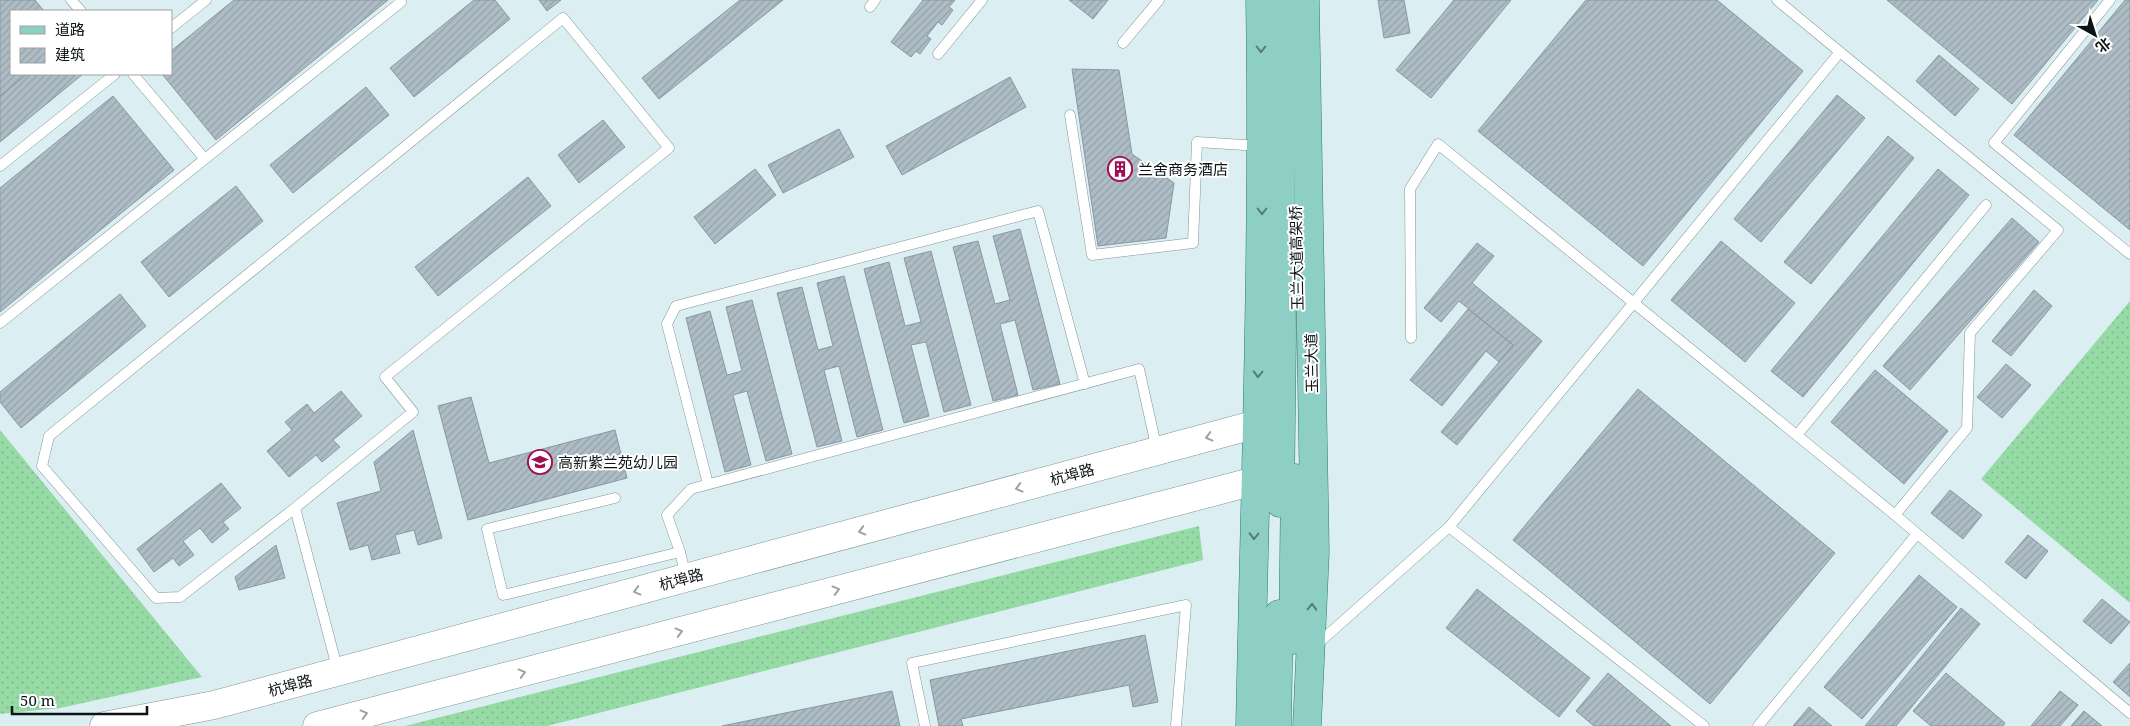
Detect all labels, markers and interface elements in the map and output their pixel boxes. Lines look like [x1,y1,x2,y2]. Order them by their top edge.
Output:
legend [10,10,172,75]
north arrow [2070,10,2120,60]
text: 道路 [55,19,85,39]
text: 北 [2092,34,2115,57]
text: 建筑 [55,44,85,64]
one-way arrow [1256,45,1266,53]
building icon: 兰舍商务酒店 [1107,156,1133,182]
place label: 兰舍商务酒店 [1138,159,1228,179]
street label: 玉兰大道高架桥 [1285,205,1307,311]
one-way arrow [1257,208,1267,215]
street label: 玉兰大道 [1300,333,1322,393]
one-way arrow [1253,370,1263,378]
one-way arrow [1205,431,1214,442]
school or university icon: 高新紫兰苑幼儿园 [527,449,553,475]
place label: 高新紫兰苑幼儿园 [558,452,678,472]
street label: 杭埠路 [1048,459,1096,489]
one-way arrow [1015,483,1023,493]
one-way arrow [858,525,866,535]
one-way arrow [1249,532,1259,540]
street label: 杭埠路 [657,564,705,594]
one-way arrow [633,585,642,596]
one-way arrow [832,586,840,596]
one-way arrow [1307,603,1318,611]
one-way arrow [674,627,682,637]
one-way arrow [517,668,525,678]
street label: 杭埠路 [266,670,314,700]
scale bar [12,684,148,716]
text: 50 m [20,690,55,710]
one-way arrow [360,709,368,719]

